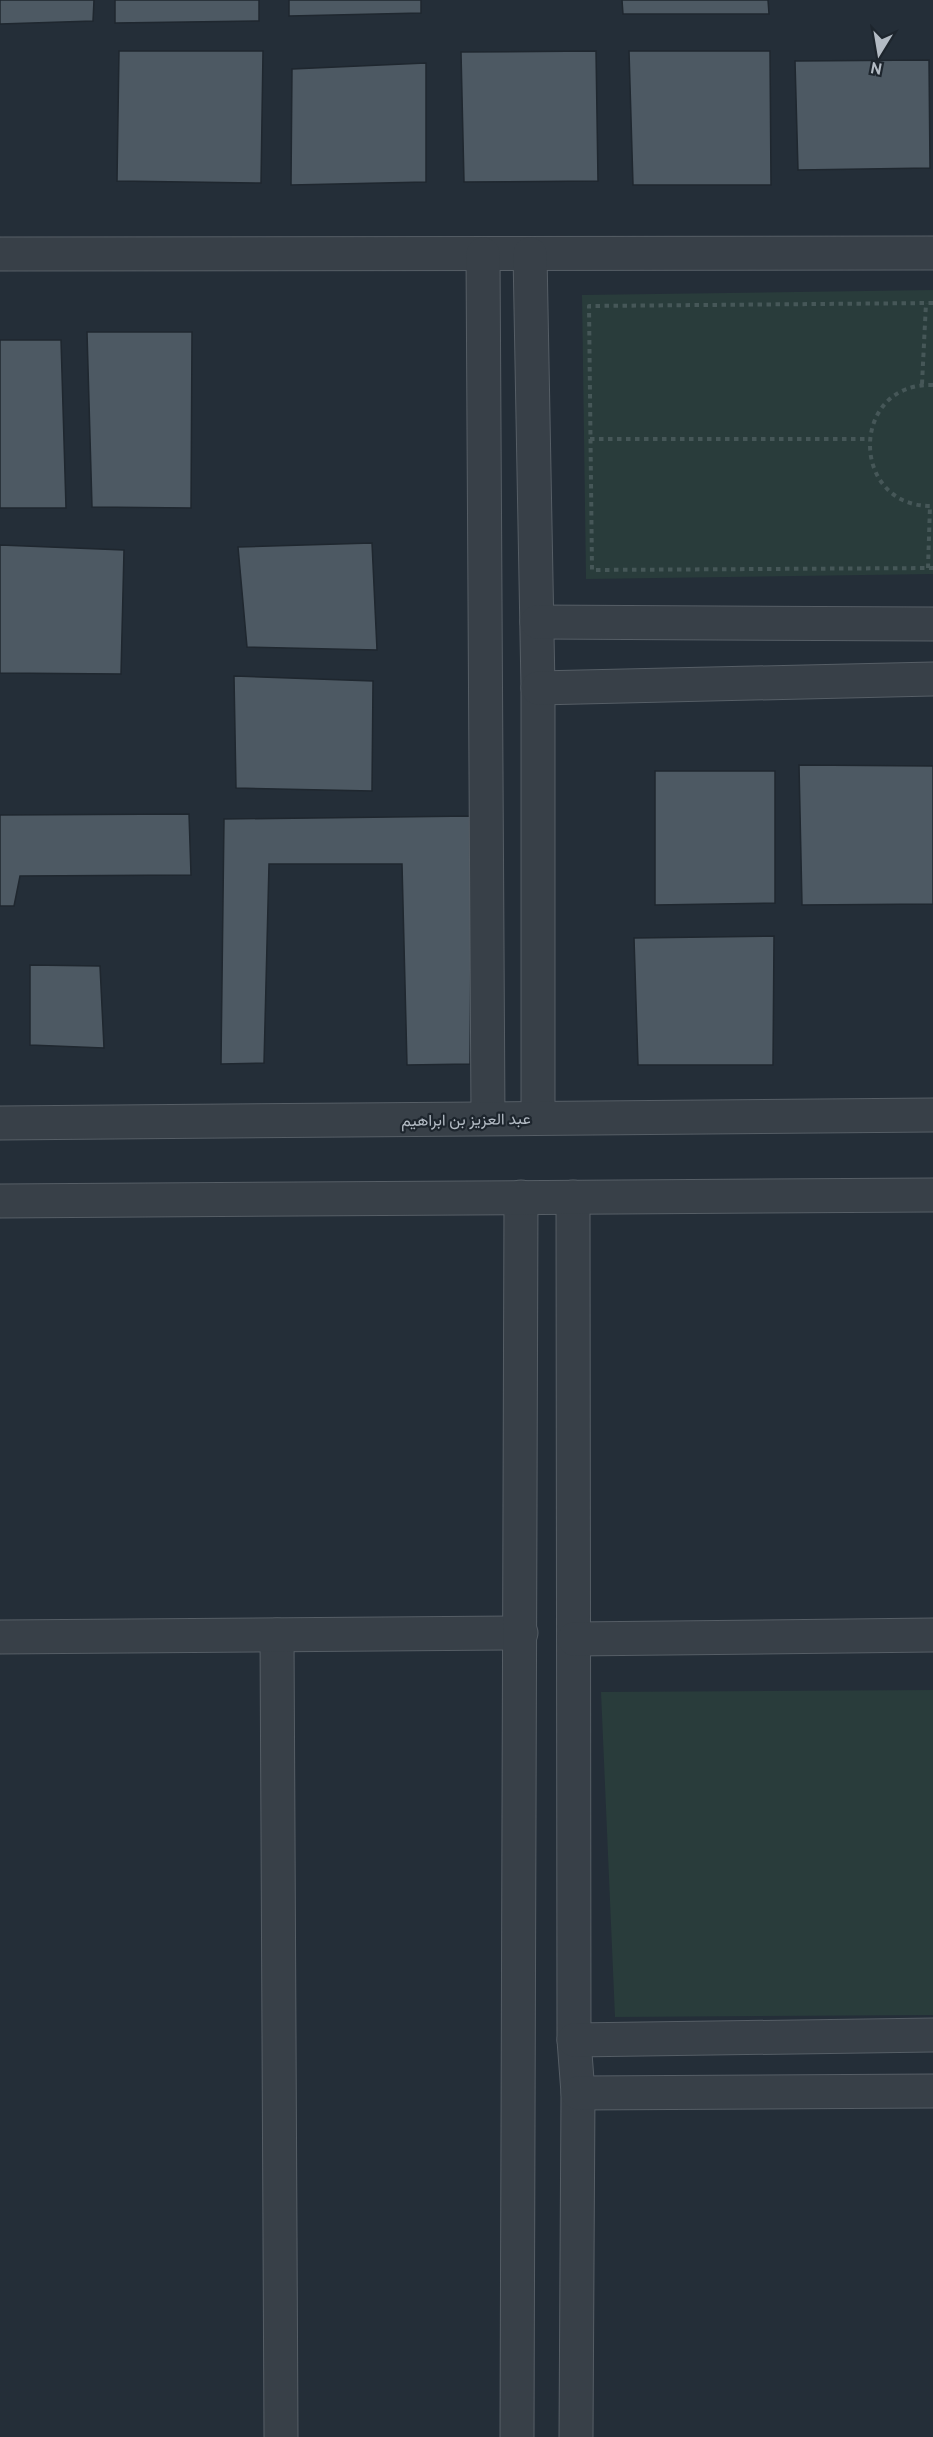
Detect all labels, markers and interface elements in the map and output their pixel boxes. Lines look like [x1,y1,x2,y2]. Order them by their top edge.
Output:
north arrow [849,24,909,84]
text: N [869,56,884,78]
street label: عبد العزيز بن ابراهيم [401,1110,531,1132]

